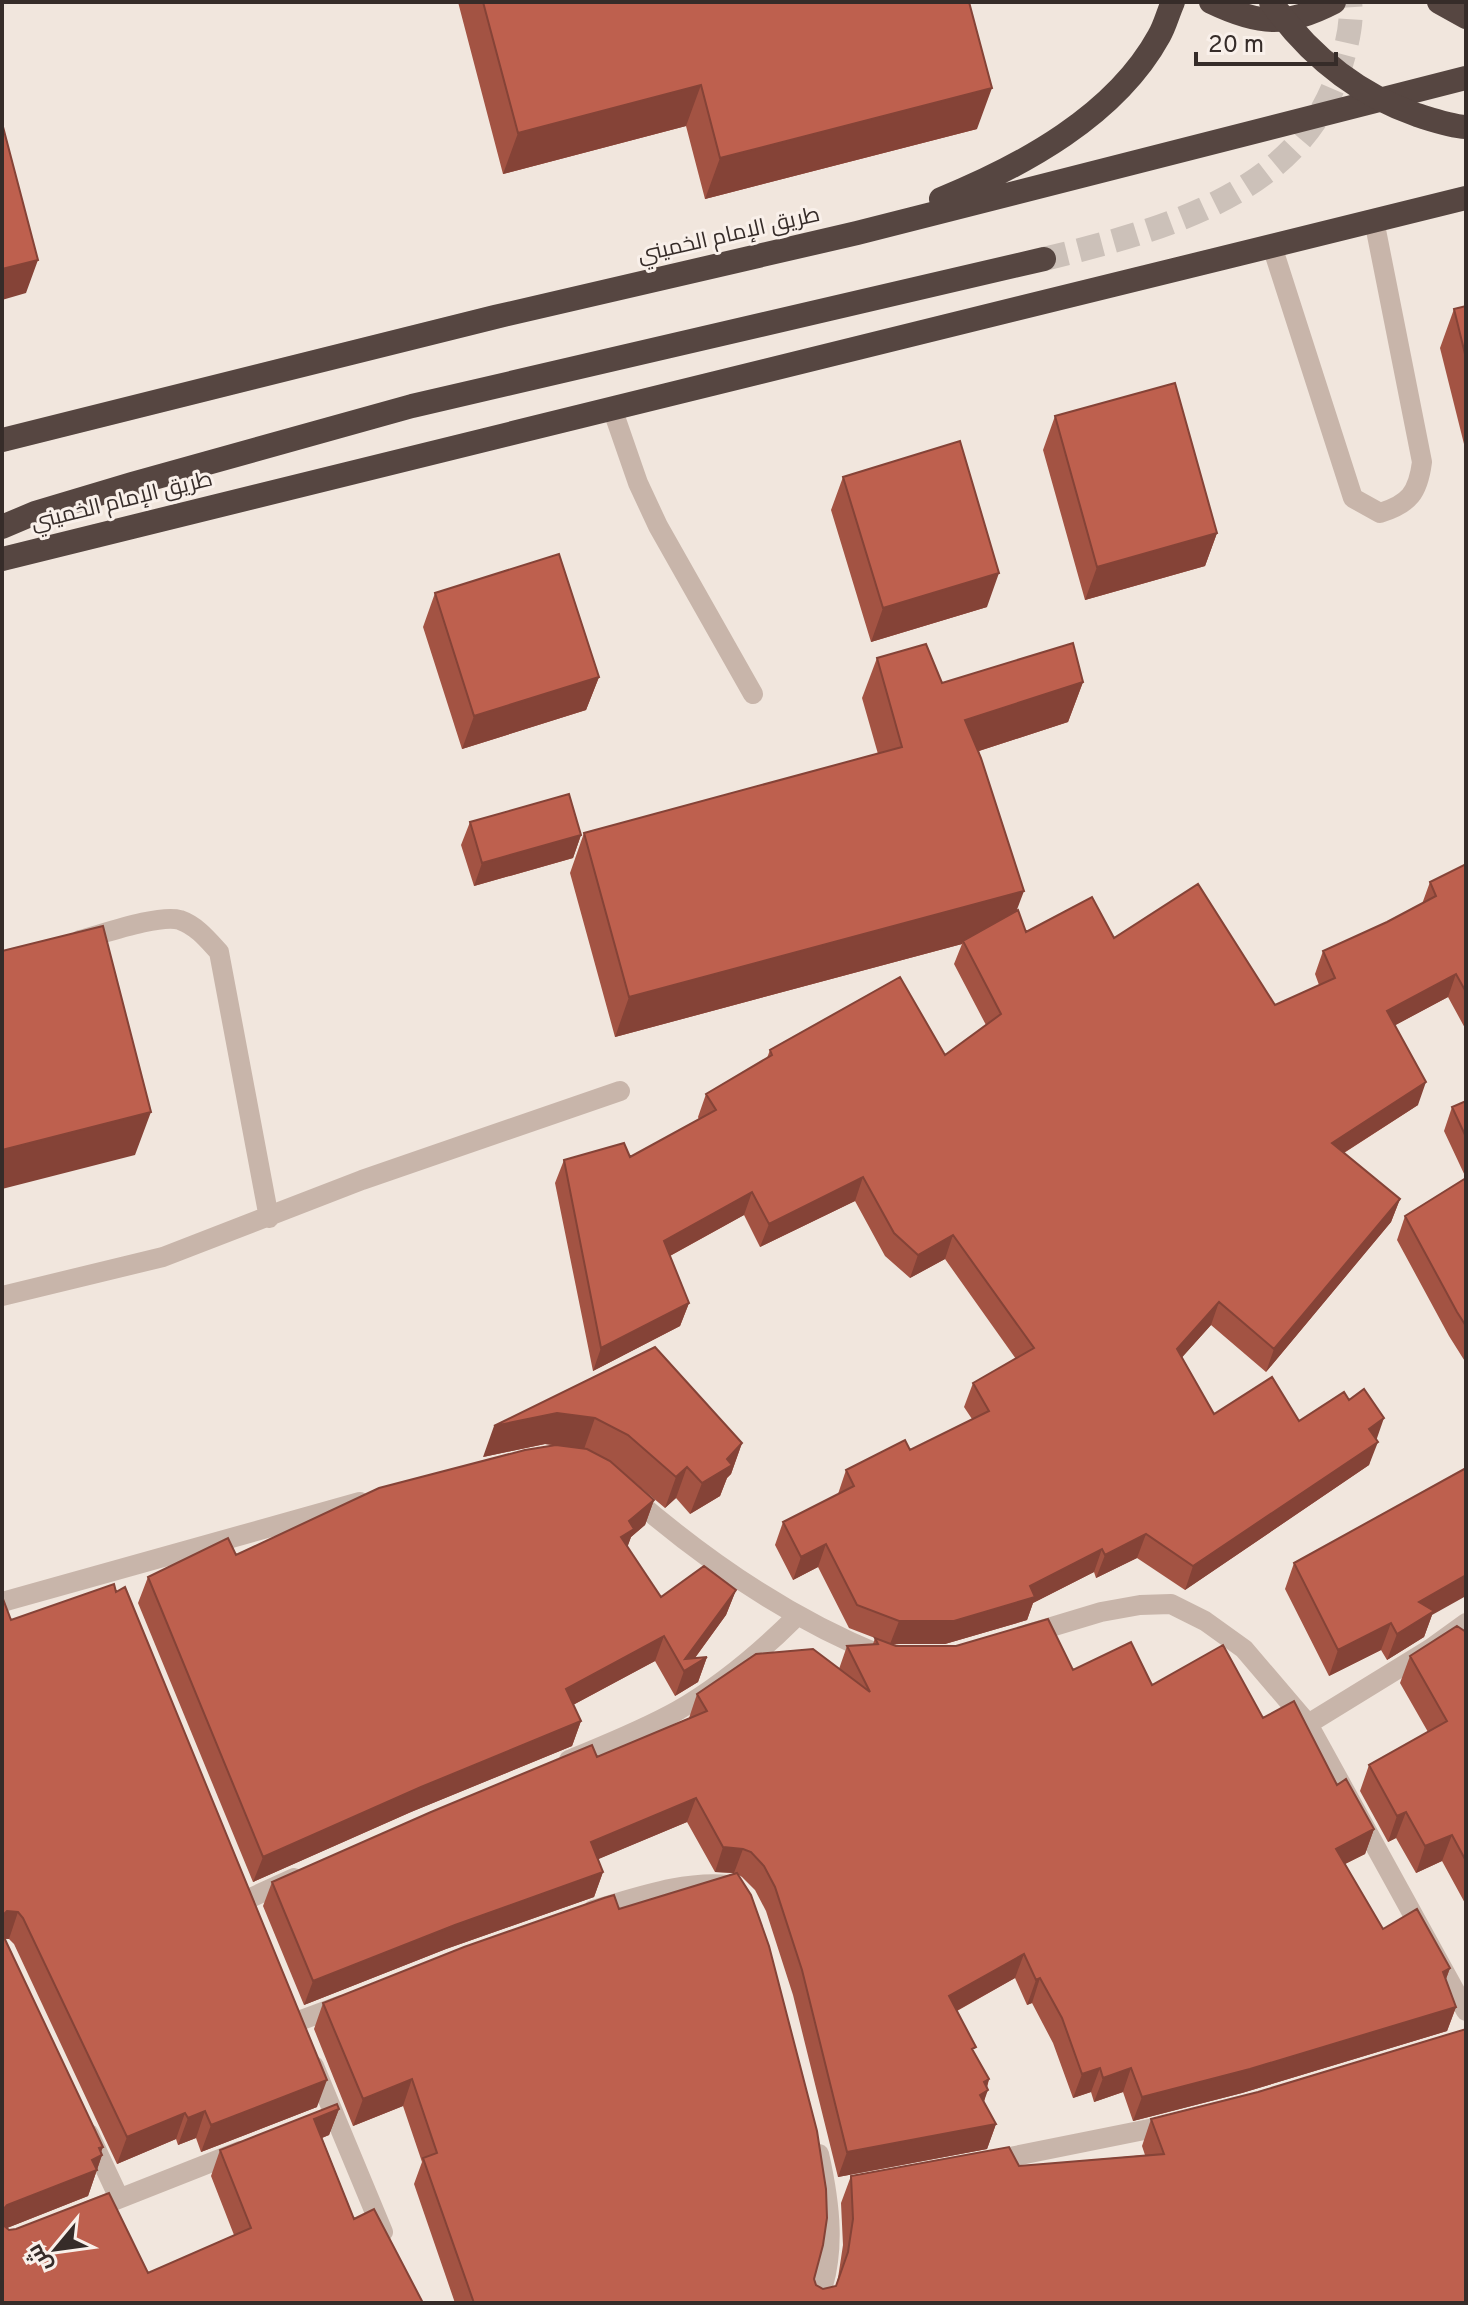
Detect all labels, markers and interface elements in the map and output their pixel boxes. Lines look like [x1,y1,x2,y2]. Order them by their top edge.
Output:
scale bar [1196,16,1336,66]
text: 20 m [1208,31,1264,61]
street label: طريق الإمام الخميني [635,202,823,271]
street label: طريق الإمام الخميني [28,466,216,539]
north arrow [16,2209,96,2289]
text: ش [22,2239,59,2276]

